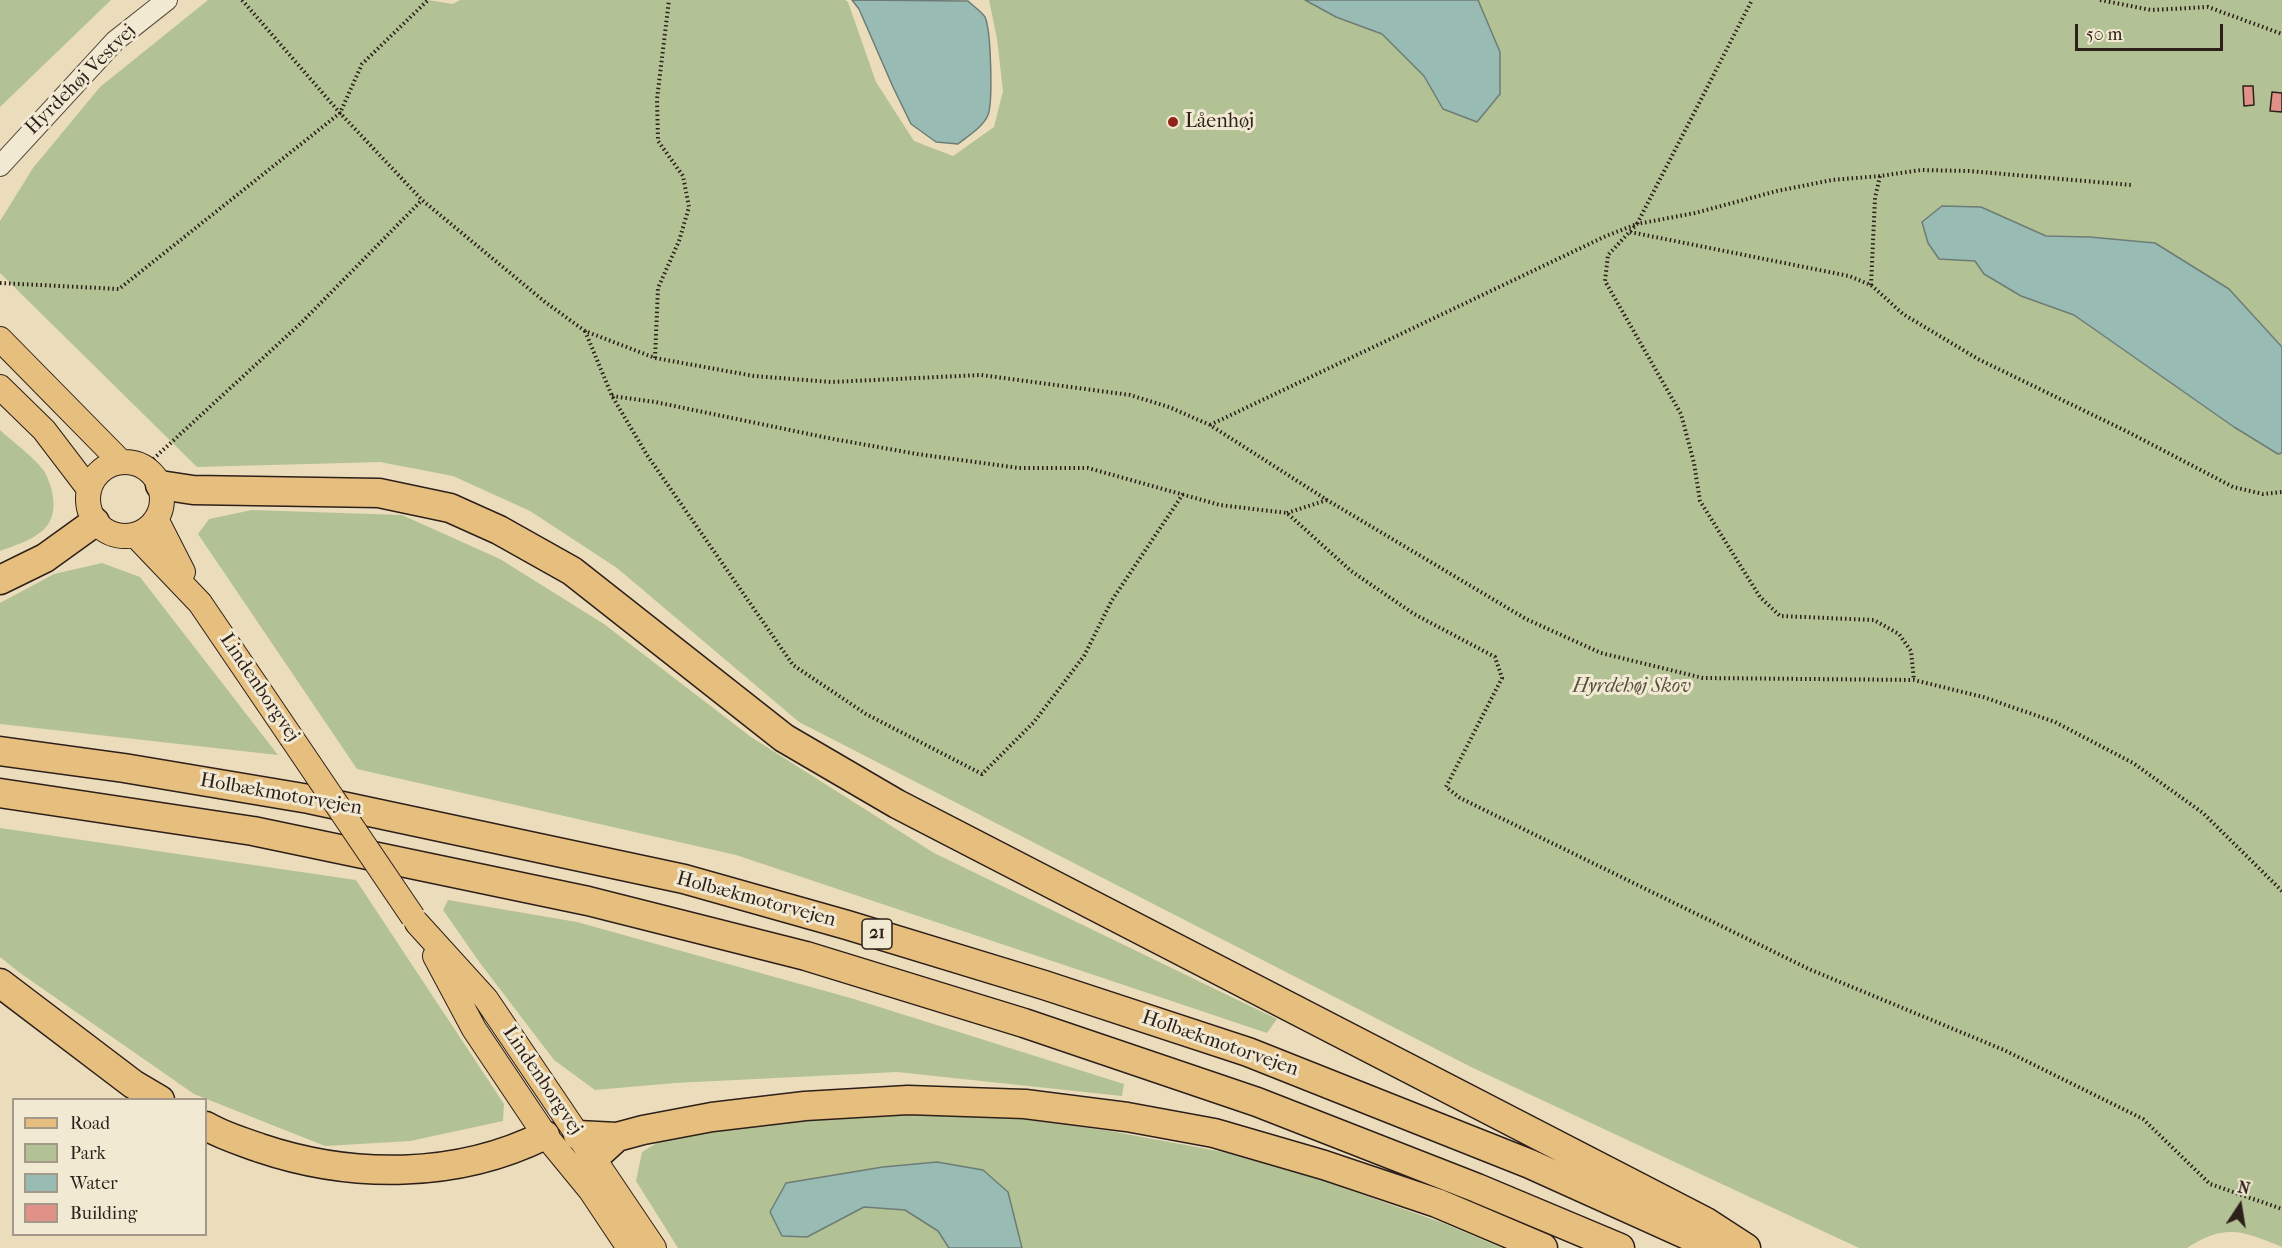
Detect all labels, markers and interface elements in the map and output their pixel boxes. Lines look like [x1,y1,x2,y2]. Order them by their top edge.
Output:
scale bar [2078,12,2226,50]
street label: Hyrdehøj Vestvej [21,20,141,140]
text: 50 m [2086,24,2122,45]
place label: Låenhøj [1185,110,1254,134]
marker: Låenhøj [1166,115,1180,129]
street label: Lindenborgvej [214,629,304,747]
park label: Hyrdehøj Skov [1573,675,1691,699]
street label: Holbækmotorvejen [198,769,364,821]
street label: Holbækmotorvejen [674,867,838,933]
road number: 21 [862,919,892,949]
street label: Holbækmotorvejen [1138,1006,1302,1082]
street label: Lindenborgvej [497,1022,587,1140]
legend [12,1098,207,1236]
text: Road [70,1113,110,1134]
text: Park [70,1143,106,1164]
text: Water [70,1173,118,1194]
north arrow [2210,1176,2270,1236]
text: N [2236,1177,2252,1198]
text: Building [70,1203,137,1224]

